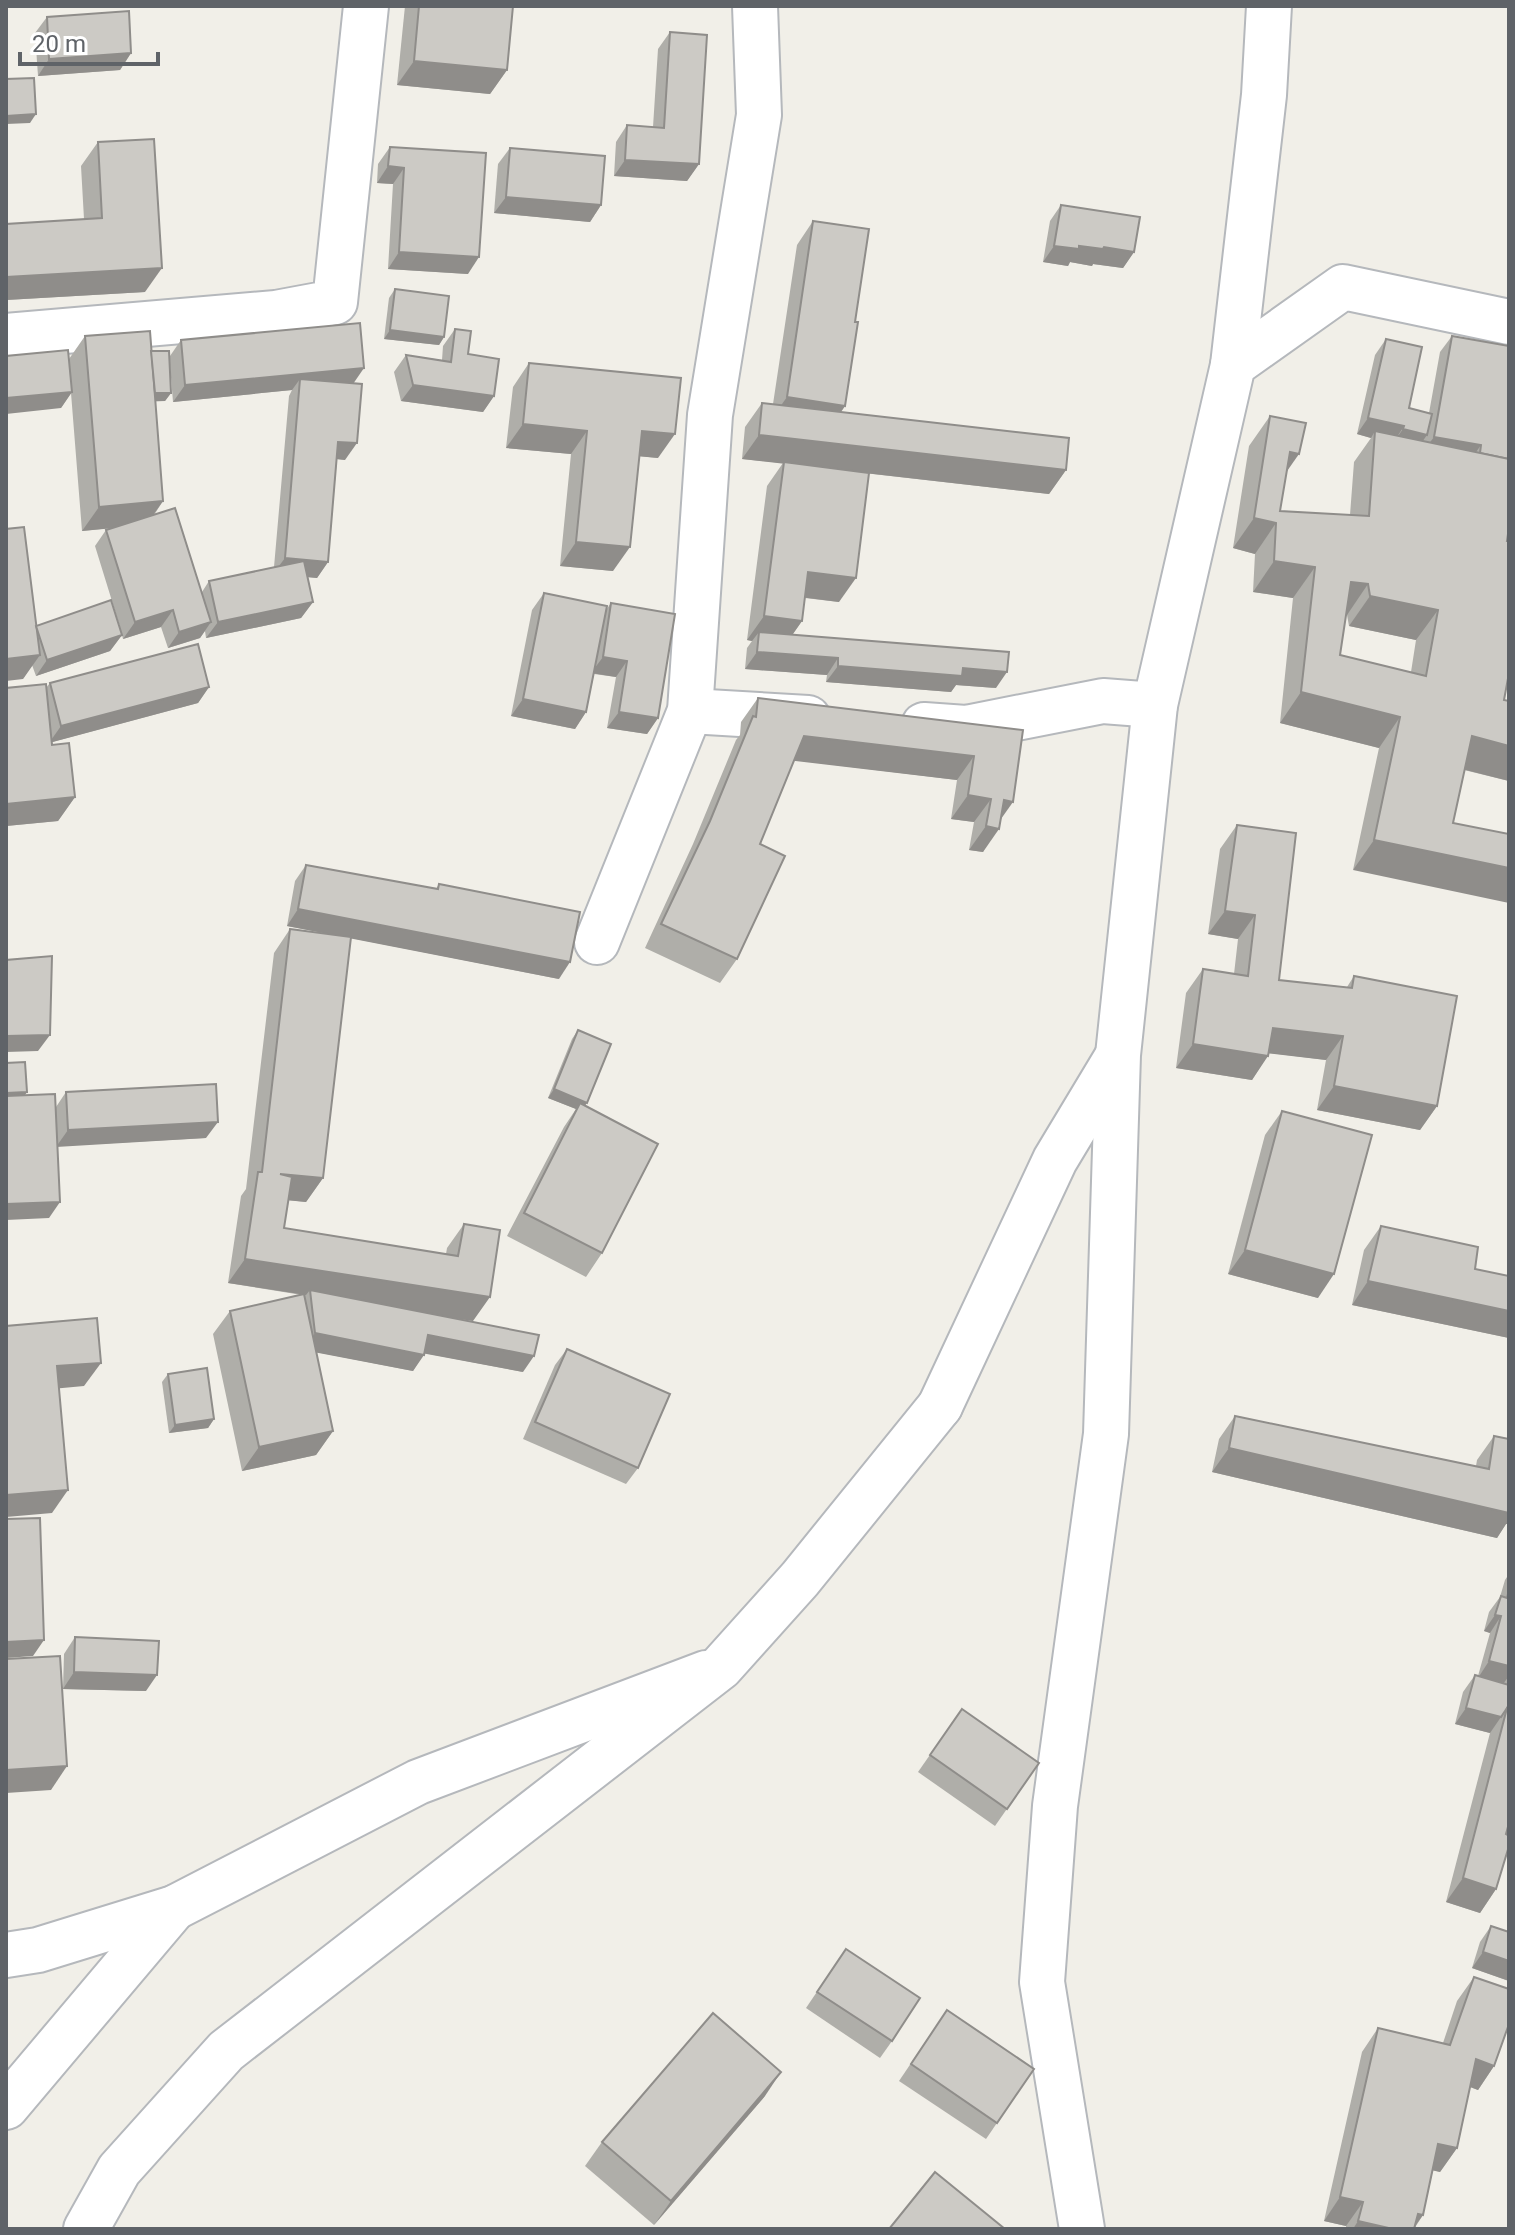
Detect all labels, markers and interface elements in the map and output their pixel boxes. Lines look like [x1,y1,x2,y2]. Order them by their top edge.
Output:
scale bar [20,16,158,66]
text: 20 m [32,30,86,58]

